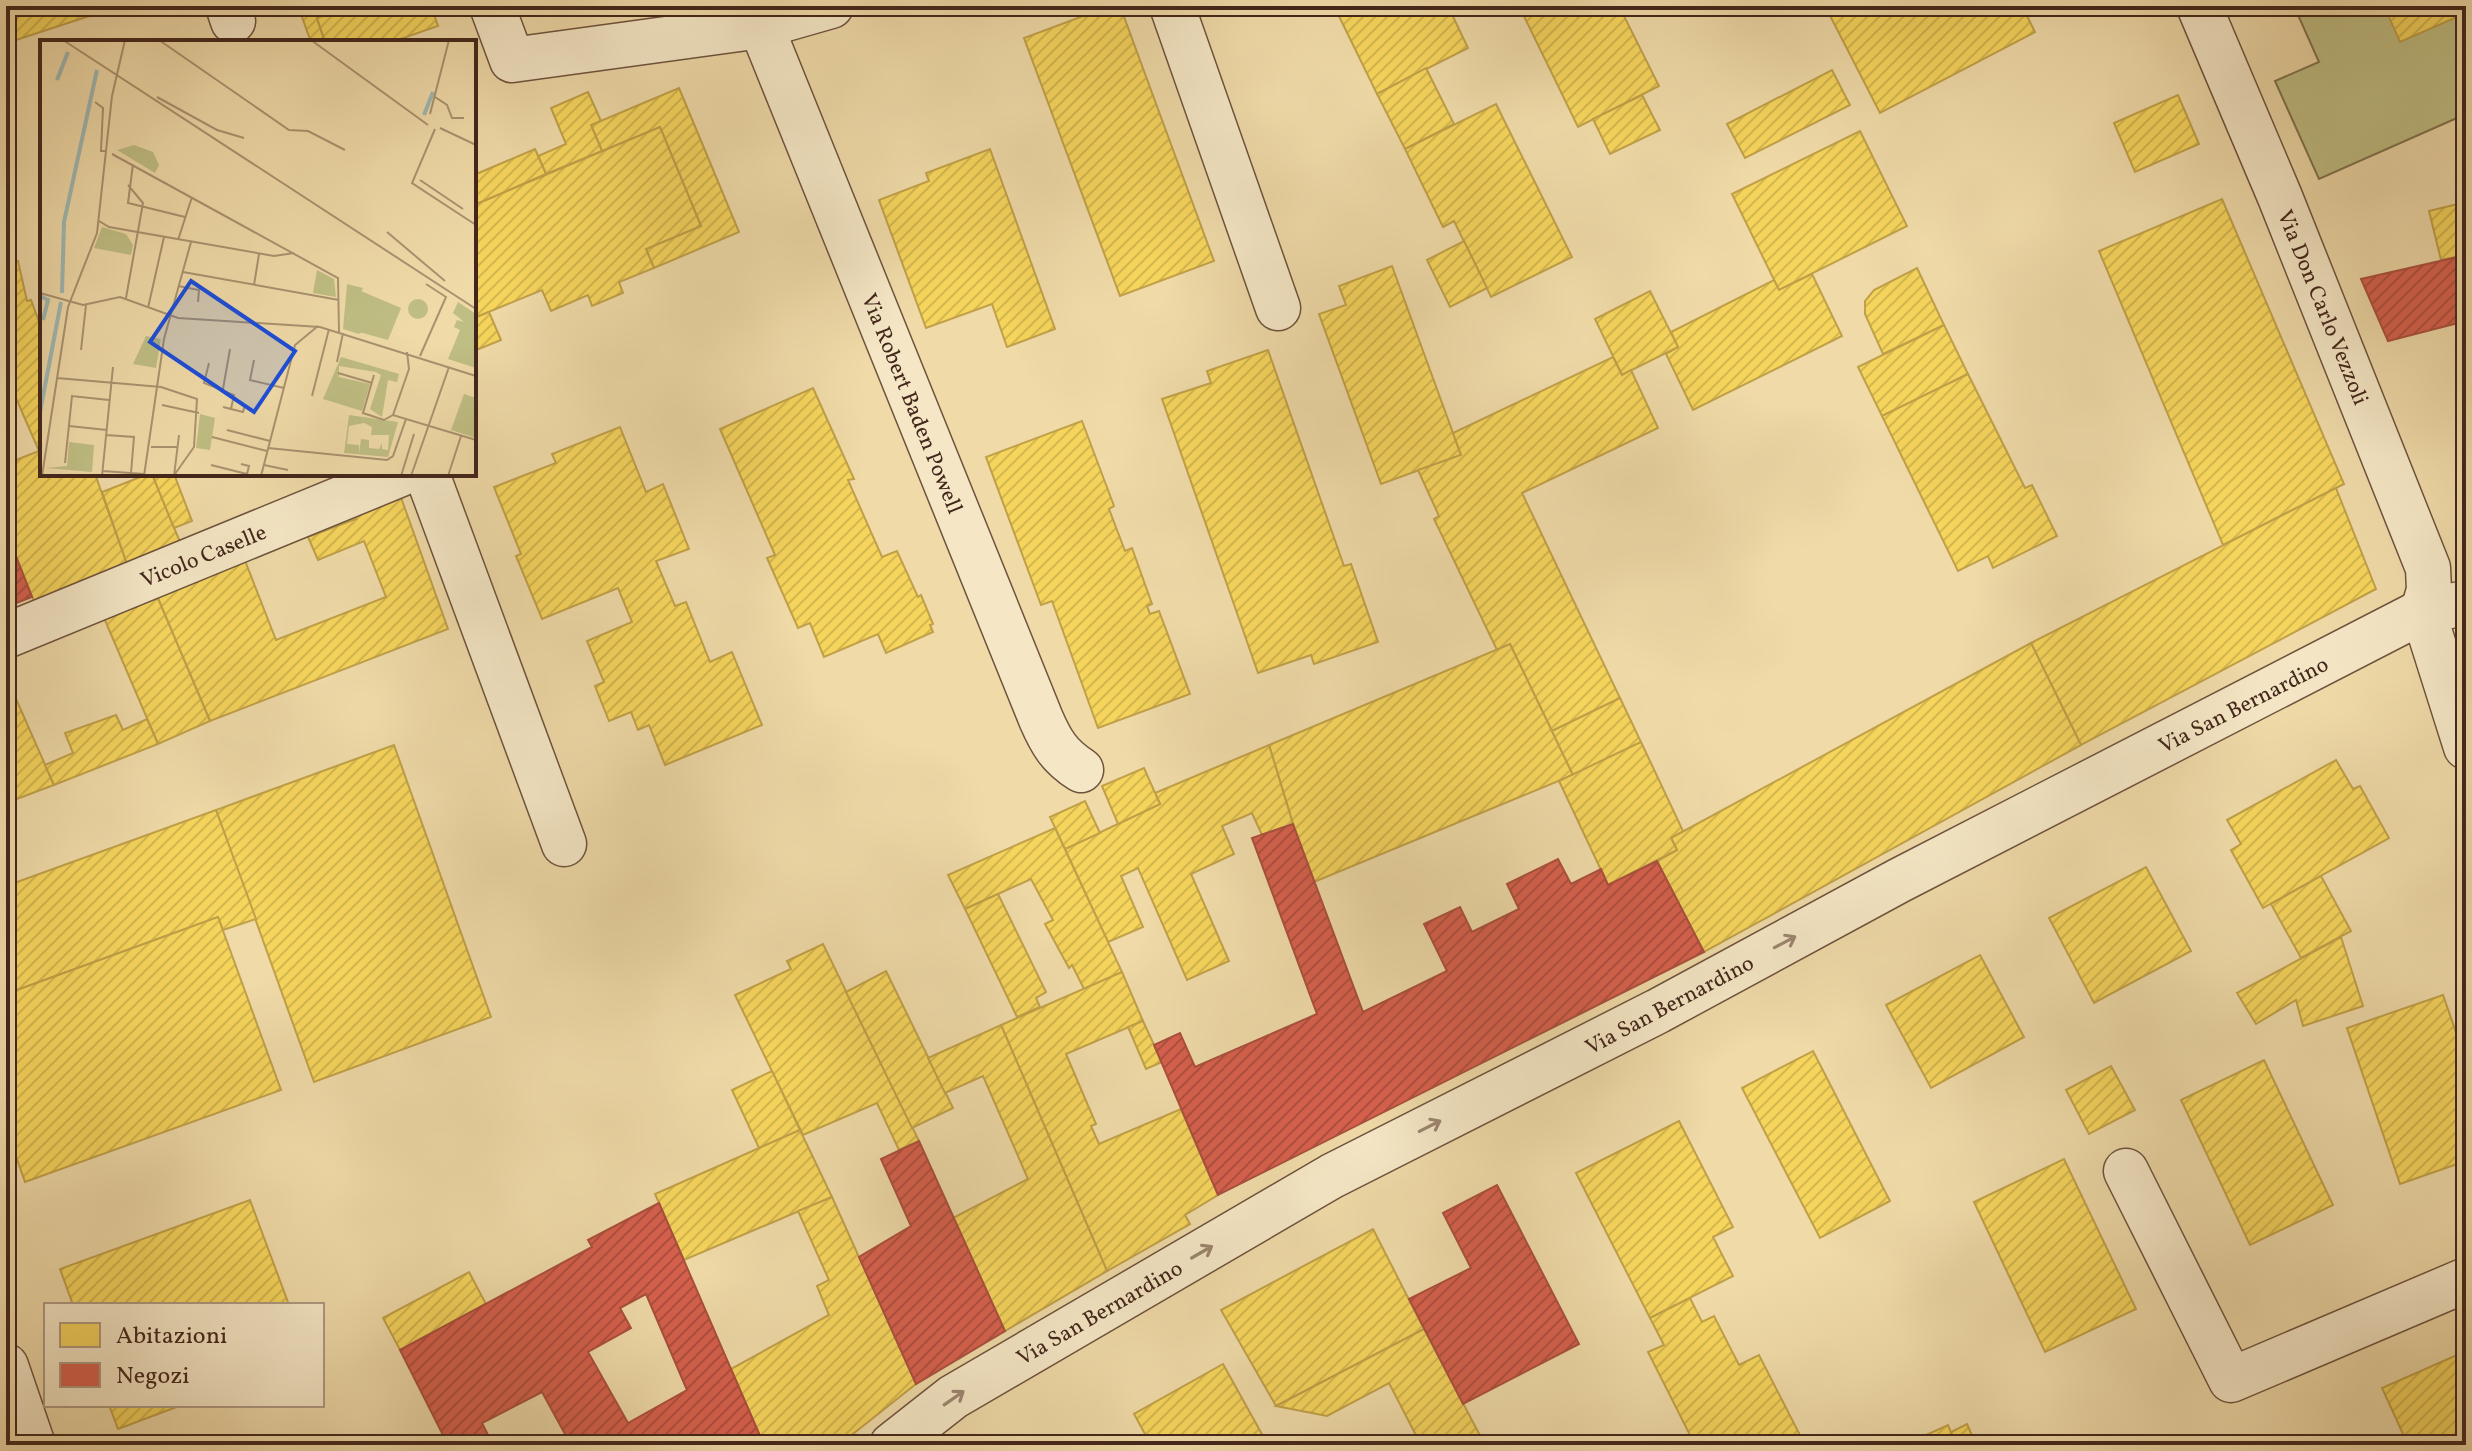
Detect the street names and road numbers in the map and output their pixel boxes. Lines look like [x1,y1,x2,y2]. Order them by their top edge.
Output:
street label: Via Don Carlo Vezzoli [2268,206,2375,410]
street label: Via Robert Baden Powell [852,289,969,519]
street label: Vicolo Caselle [136,518,272,597]
street label: Via San Bernardino [2154,650,2335,763]
street label: Via San Bernardino [1580,949,1760,1064]
street label: Via San Bernardino [1011,1254,1189,1374]

